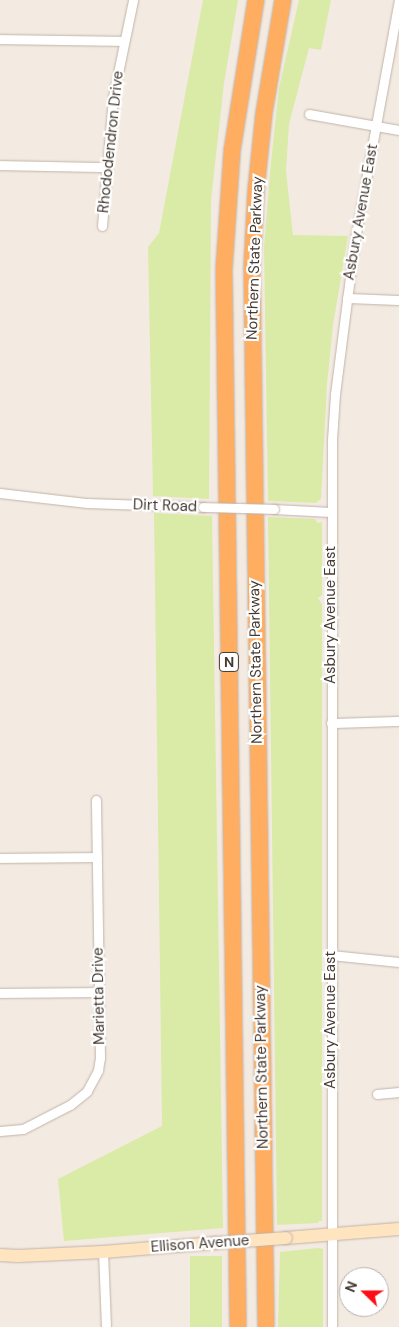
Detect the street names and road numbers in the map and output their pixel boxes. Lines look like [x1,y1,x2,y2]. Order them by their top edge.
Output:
street label: Rhododendron Drive [95,70,127,214]
street label: Asbury Avenue East [340,142,382,282]
street label: Northern State Parkway [243,176,267,340]
street label: Dirt Road [133,496,197,516]
street label: Asbury Avenue East [322,546,340,684]
street label: Northern State Parkway [246,580,266,744]
road number: N [218,650,240,674]
street label: Marietta Drive [89,947,109,1045]
street label: Asbury Avenue East [322,951,340,1089]
street label: Northern State Parkway [252,985,272,1149]
street label: Ellison Avenue [150,1232,250,1256]

